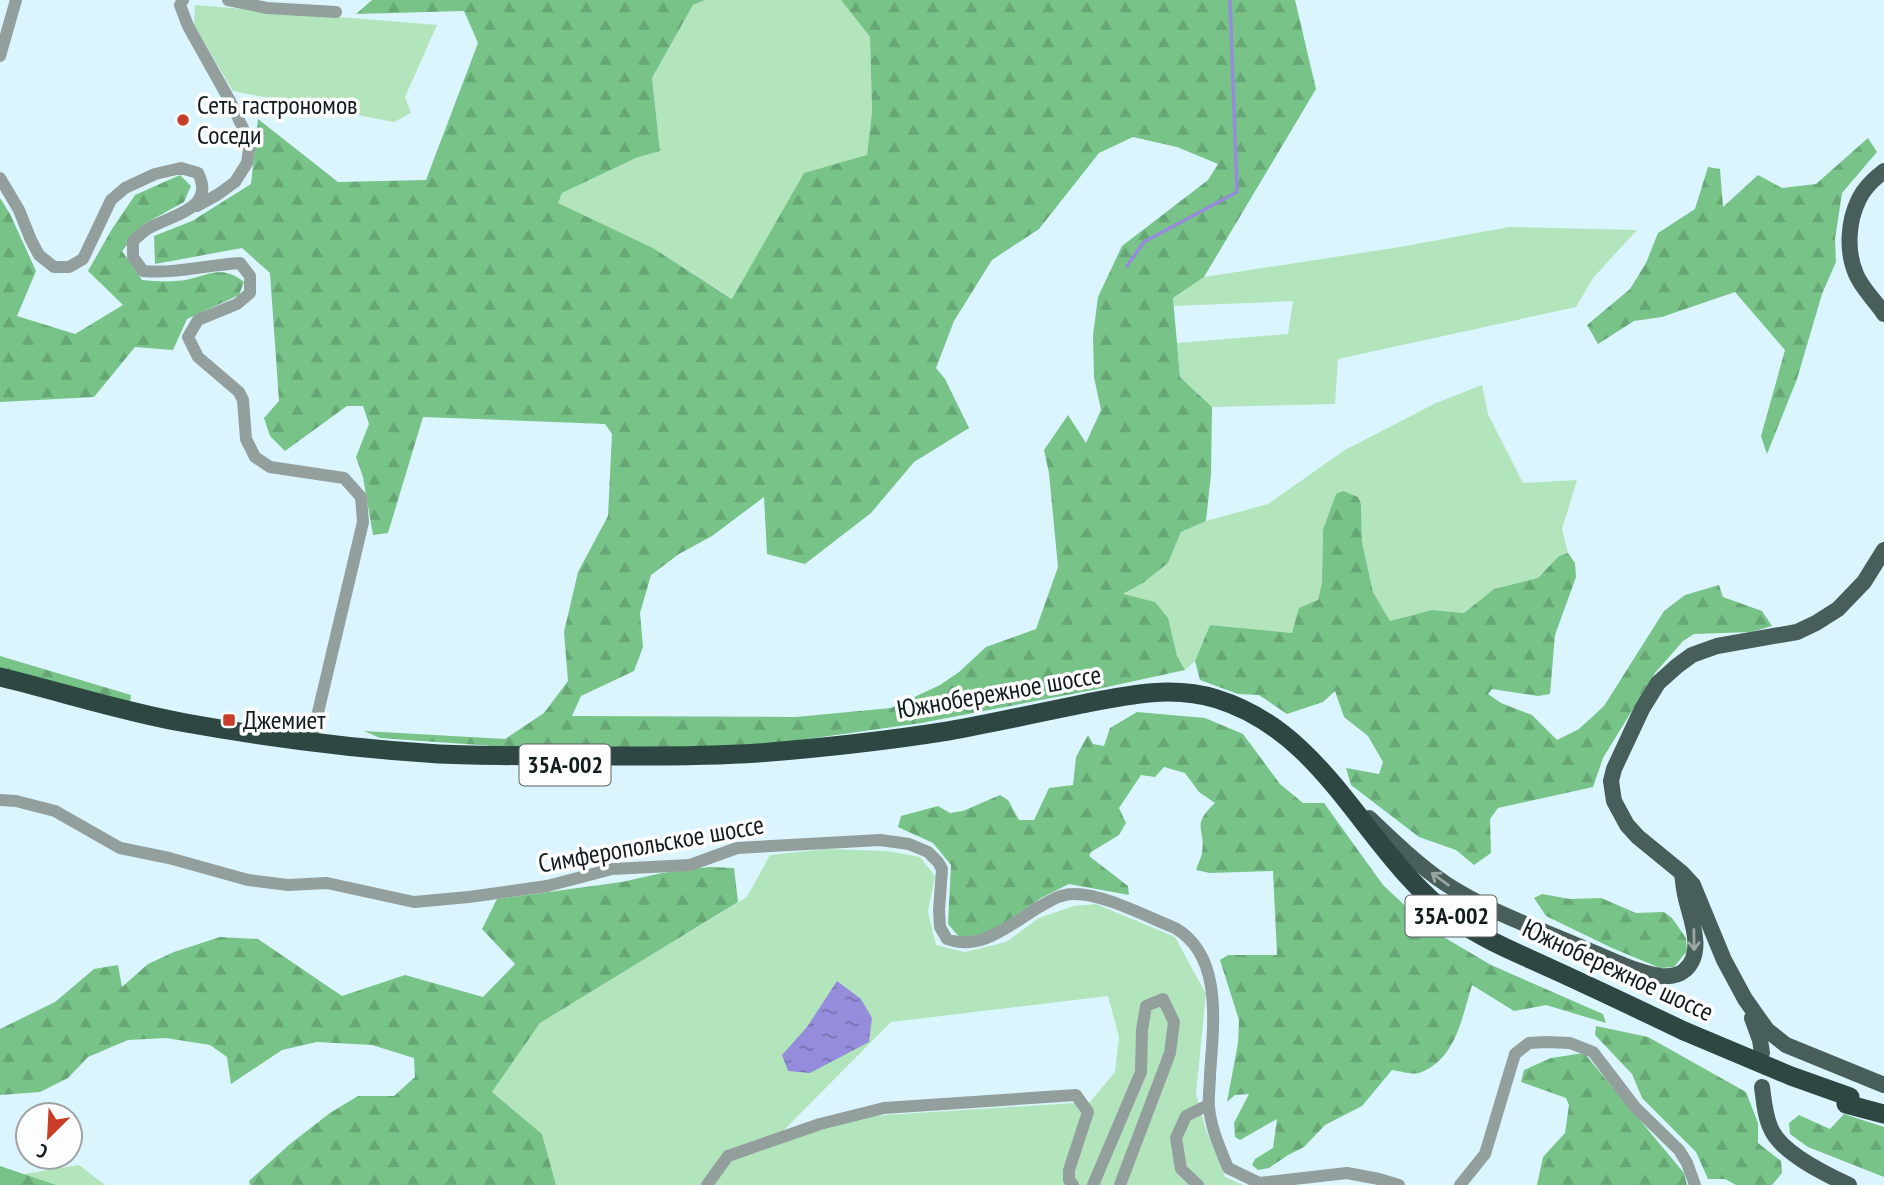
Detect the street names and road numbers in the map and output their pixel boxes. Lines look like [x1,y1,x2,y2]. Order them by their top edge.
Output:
street label: Южнобережное шоссе [894,657,1104,726]
road number: 35А-002 [520,744,610,786]
street label: Симферопольское шоссе [535,807,766,880]
road number: 35А-002 [1406,896,1496,936]
street label: Южнобережное шоссе [1518,911,1719,1028]

